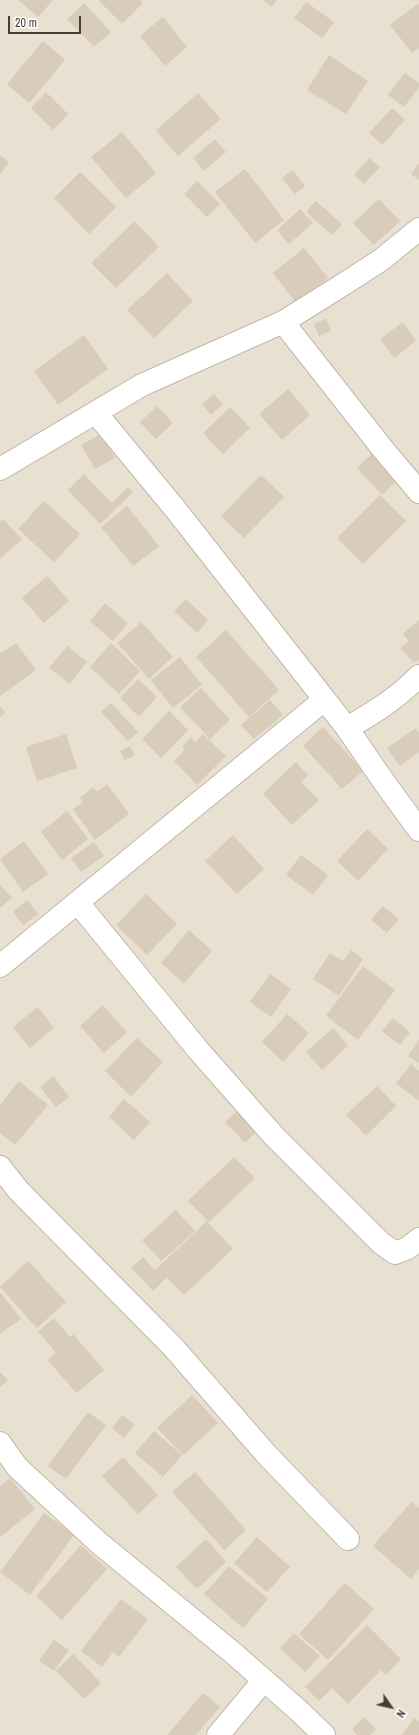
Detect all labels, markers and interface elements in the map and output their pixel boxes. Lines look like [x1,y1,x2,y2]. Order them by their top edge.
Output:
scale bar [10,8,83,34]
text: 20 m [15,15,37,31]
north arrow [371,1687,411,1727]
text: N [393,1707,409,1720]

